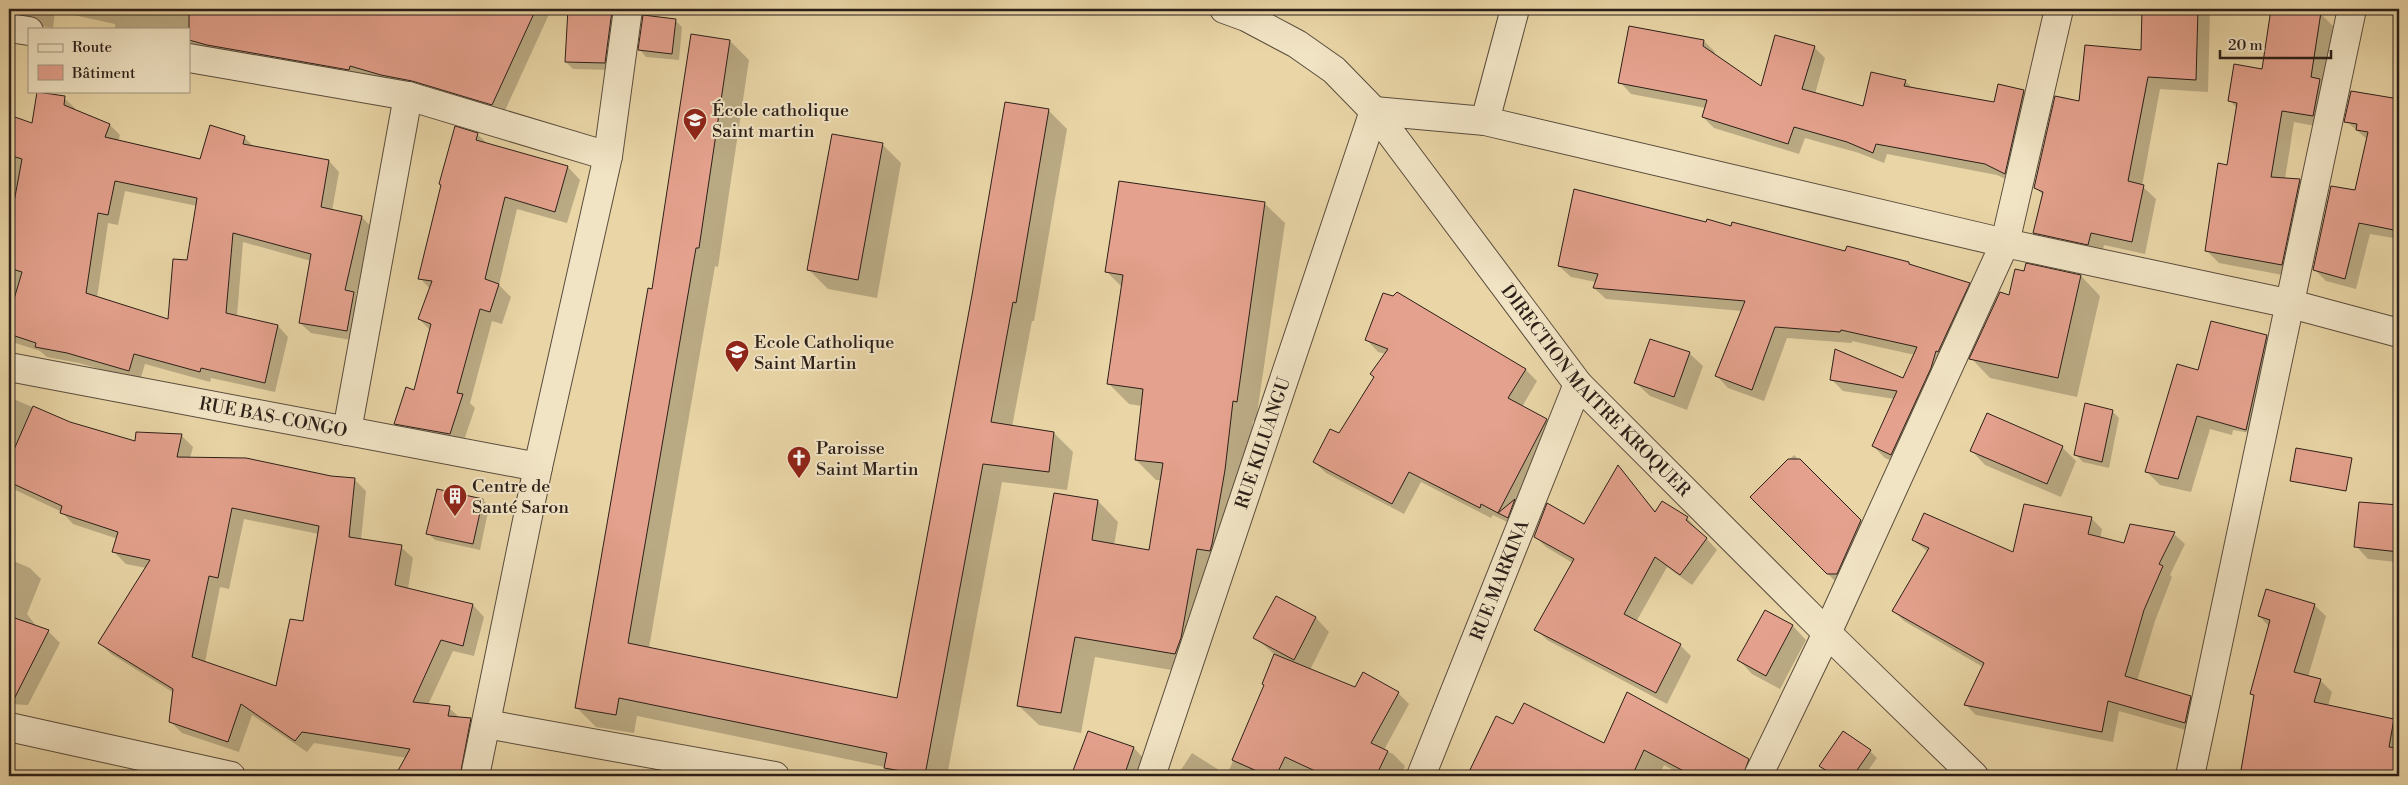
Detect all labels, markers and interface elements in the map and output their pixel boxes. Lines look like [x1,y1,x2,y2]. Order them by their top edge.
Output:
legend [28,28,190,92]
scale bar [2220,28,2332,60]
text: 20 m [2228,36,2263,55]
text: Route [72,38,112,57]
text: Bâtiment [71,64,136,83]
place label: École catholique Saint martin [712,99,849,143]
school or university icon: École catholique Saint martin [682,107,708,141]
street label: DIRECTION MAITRE KROQUER [1496,280,1696,502]
place label: Ecole Catholique Saint Martin [754,331,894,375]
school or university icon: Ecole Catholique Saint Martin [724,339,750,373]
street label: RUE KILUANGU [1230,374,1296,512]
street label: RUE BAS-CONGO [197,392,349,442]
place label: Paroisse Saint Martin [816,437,919,481]
church icon: Paroisse Saint Martin [786,445,812,479]
place label: Centre de Santé Saron [472,475,569,519]
building icon: Centre de Santé Saron [442,483,468,517]
street label: RUE MARKINA [1465,516,1534,644]

